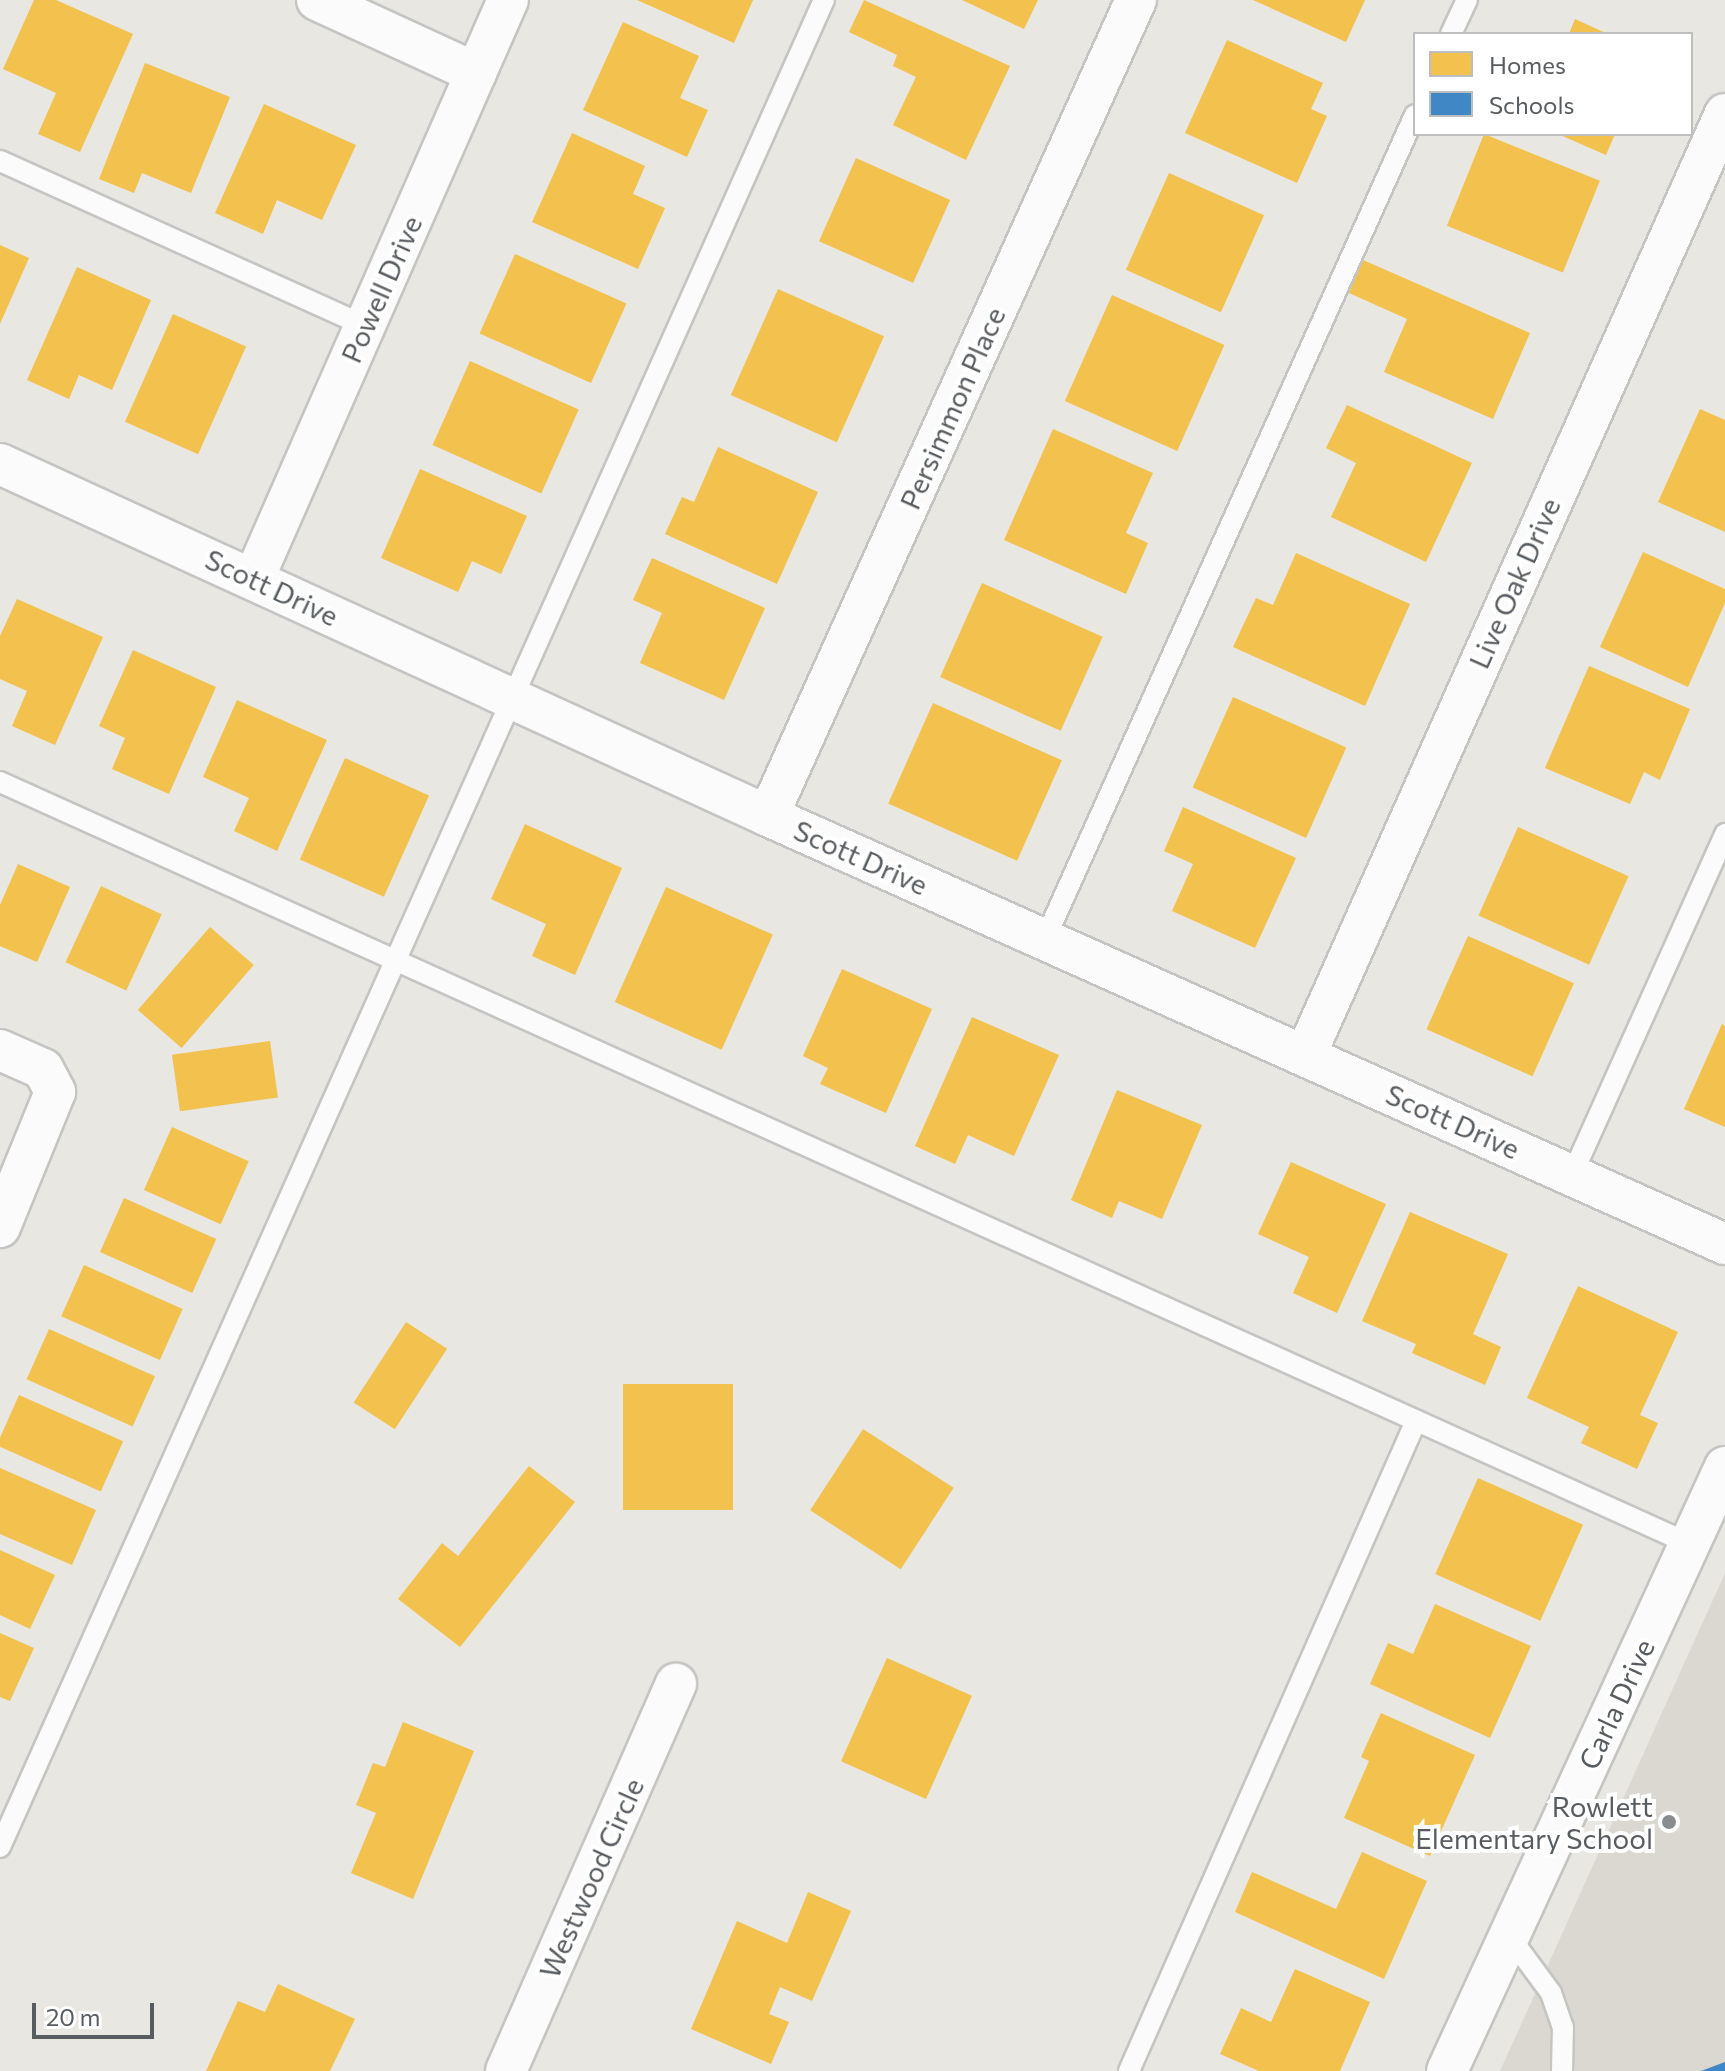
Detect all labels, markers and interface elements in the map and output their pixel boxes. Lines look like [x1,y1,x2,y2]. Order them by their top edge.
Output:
legend [1413,32,1693,136]
text: Homes [1489,50,1566,79]
text: Schools [1489,90,1574,119]
street label: Powell Drive [334,210,428,368]
street label: Persimmon Place [892,302,1012,514]
street label: Live Oak Drive [1461,493,1567,673]
street label: Scott Drive [200,542,344,632]
street label: Scott Drive [789,813,933,901]
street label: Scott Drive [1381,1077,1525,1165]
street label: Carla Drive [1571,1634,1661,1774]
street label: Westwood Circle [532,1773,650,1983]
place label: Rowlett Elementary School [1415,1789,1653,1855]
marker: Rowlett Elementary School [1660,1813,1678,1831]
scale bar [36,1987,158,2037]
text: 20 m [46,2002,100,2031]

